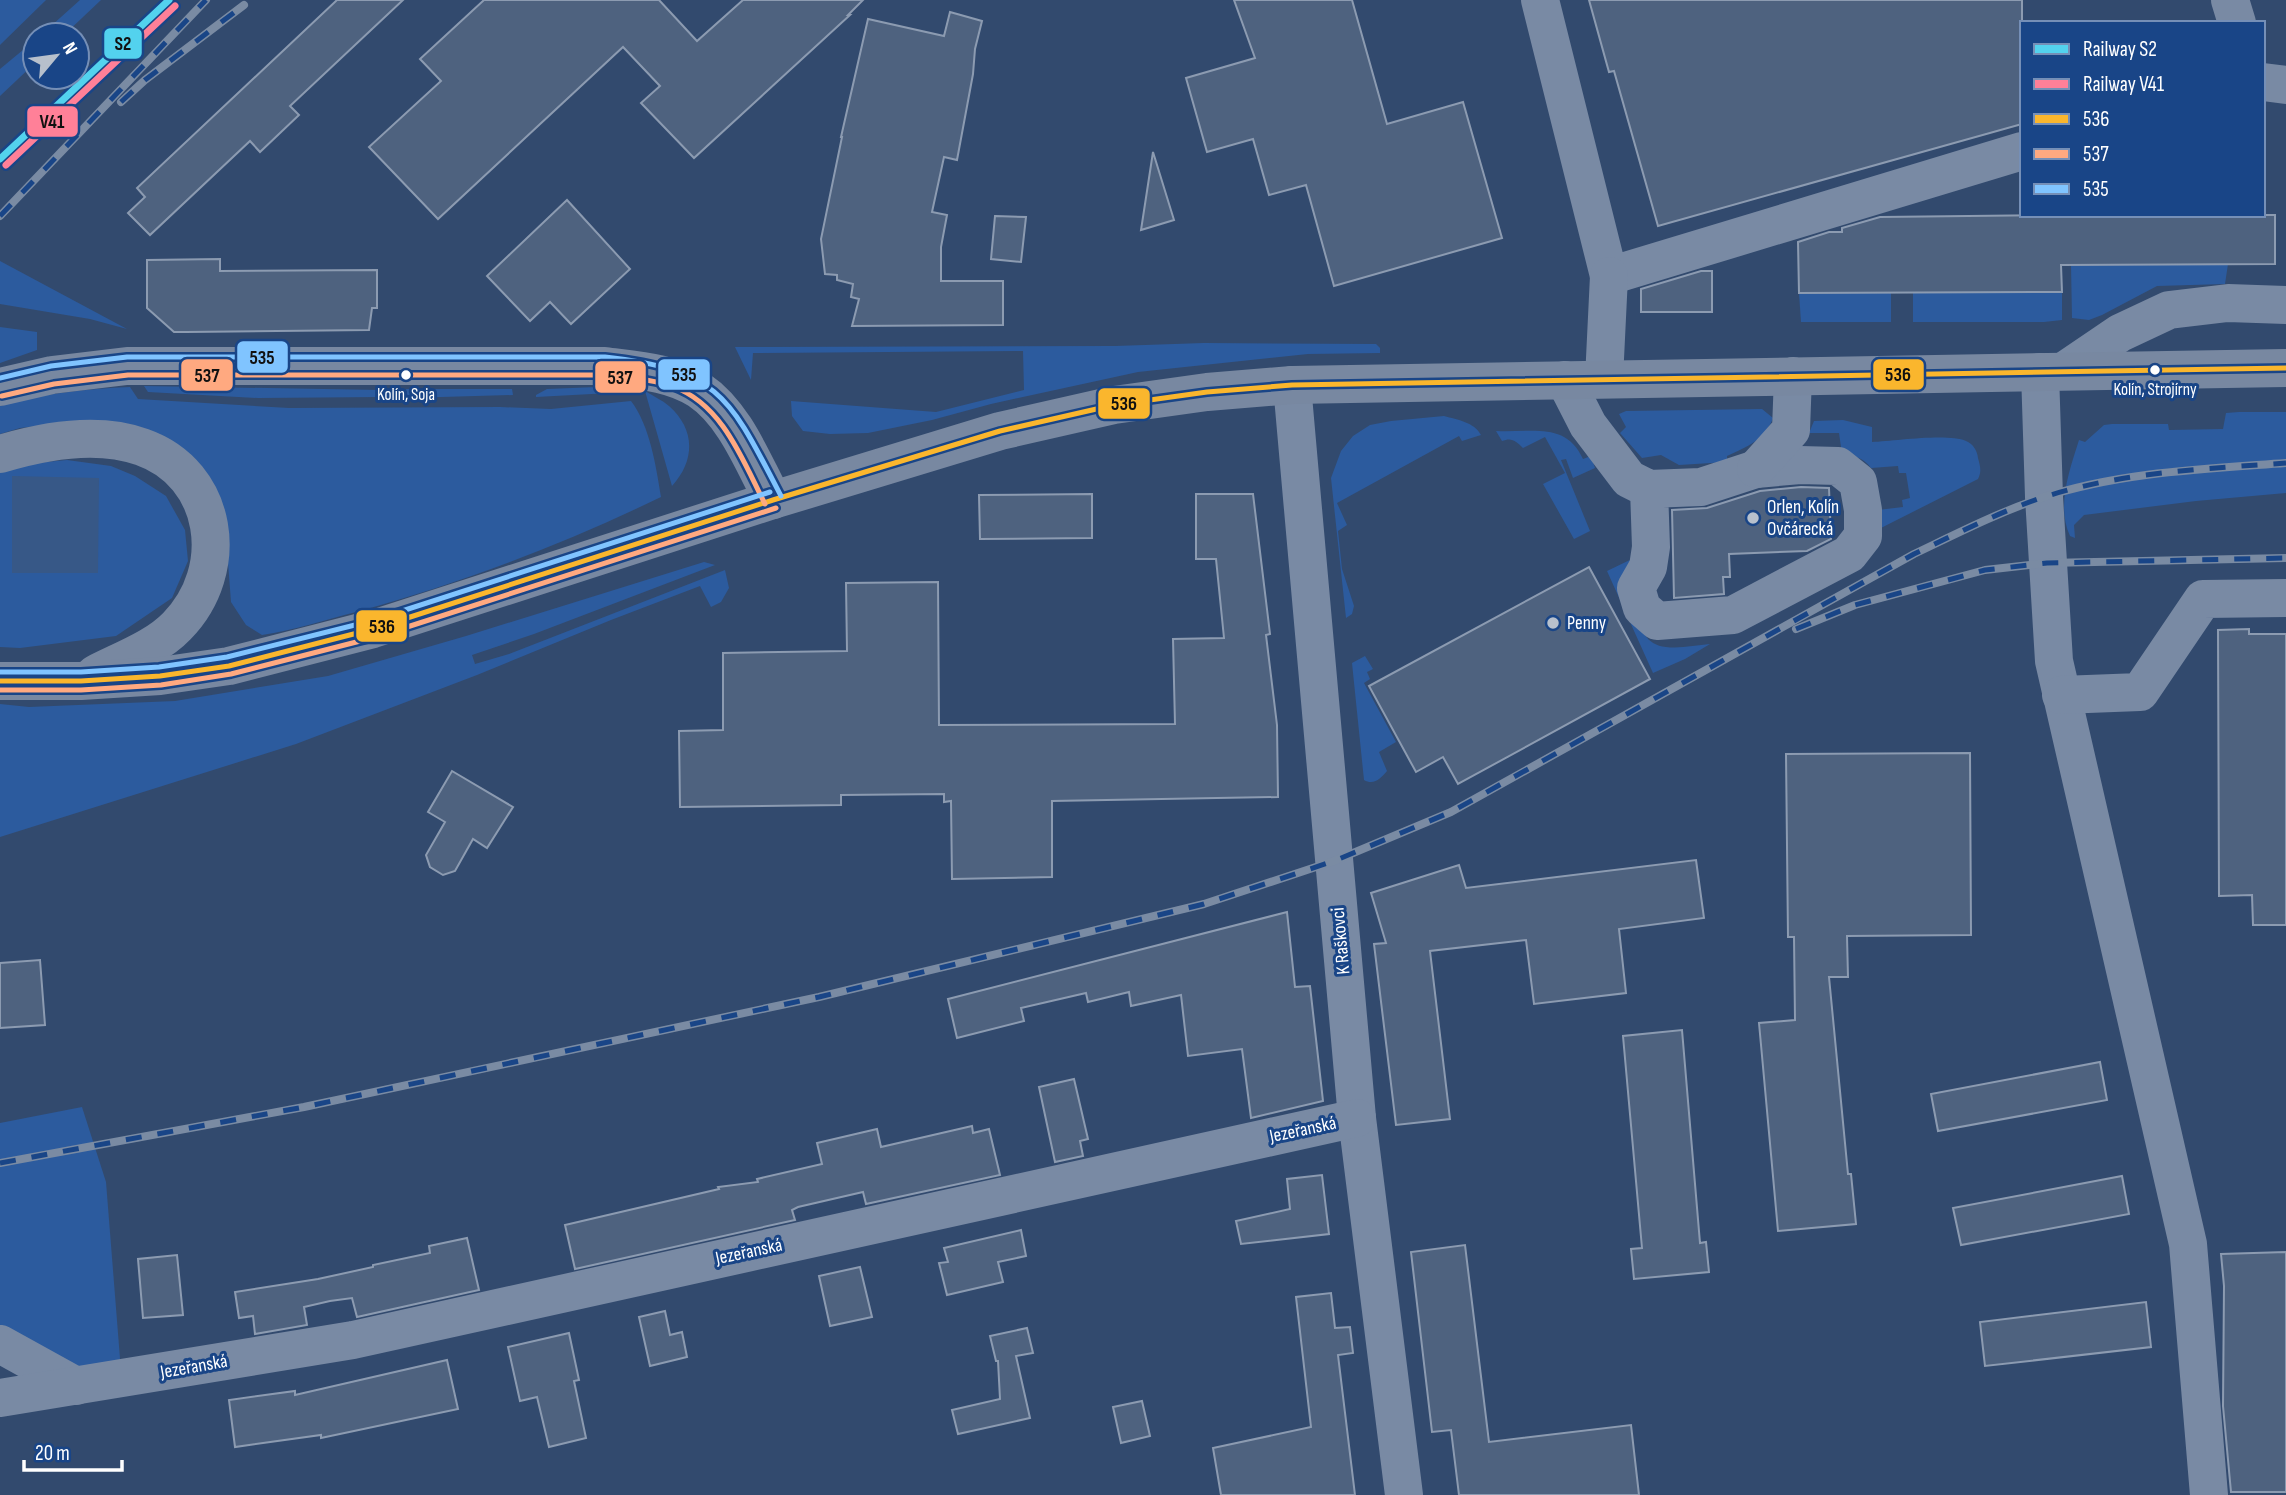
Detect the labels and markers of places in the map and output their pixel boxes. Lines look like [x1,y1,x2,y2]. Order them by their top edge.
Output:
marker: Kolín, Strojírny [2148,363,2162,377]
marker: Kolín, Soja [399,368,413,382]
place label: Kolín, Strojírny [2114,380,2197,400]
place label: Kolín, Soja [377,385,435,405]
place label: Orlen, Kolín Ovčárecká [1767,496,1839,541]
marker: Orlen, Kolín Ovčárecká [1745,510,1761,526]
place label: Penny [1567,612,1607,635]
marker: Penny [1545,615,1561,631]

